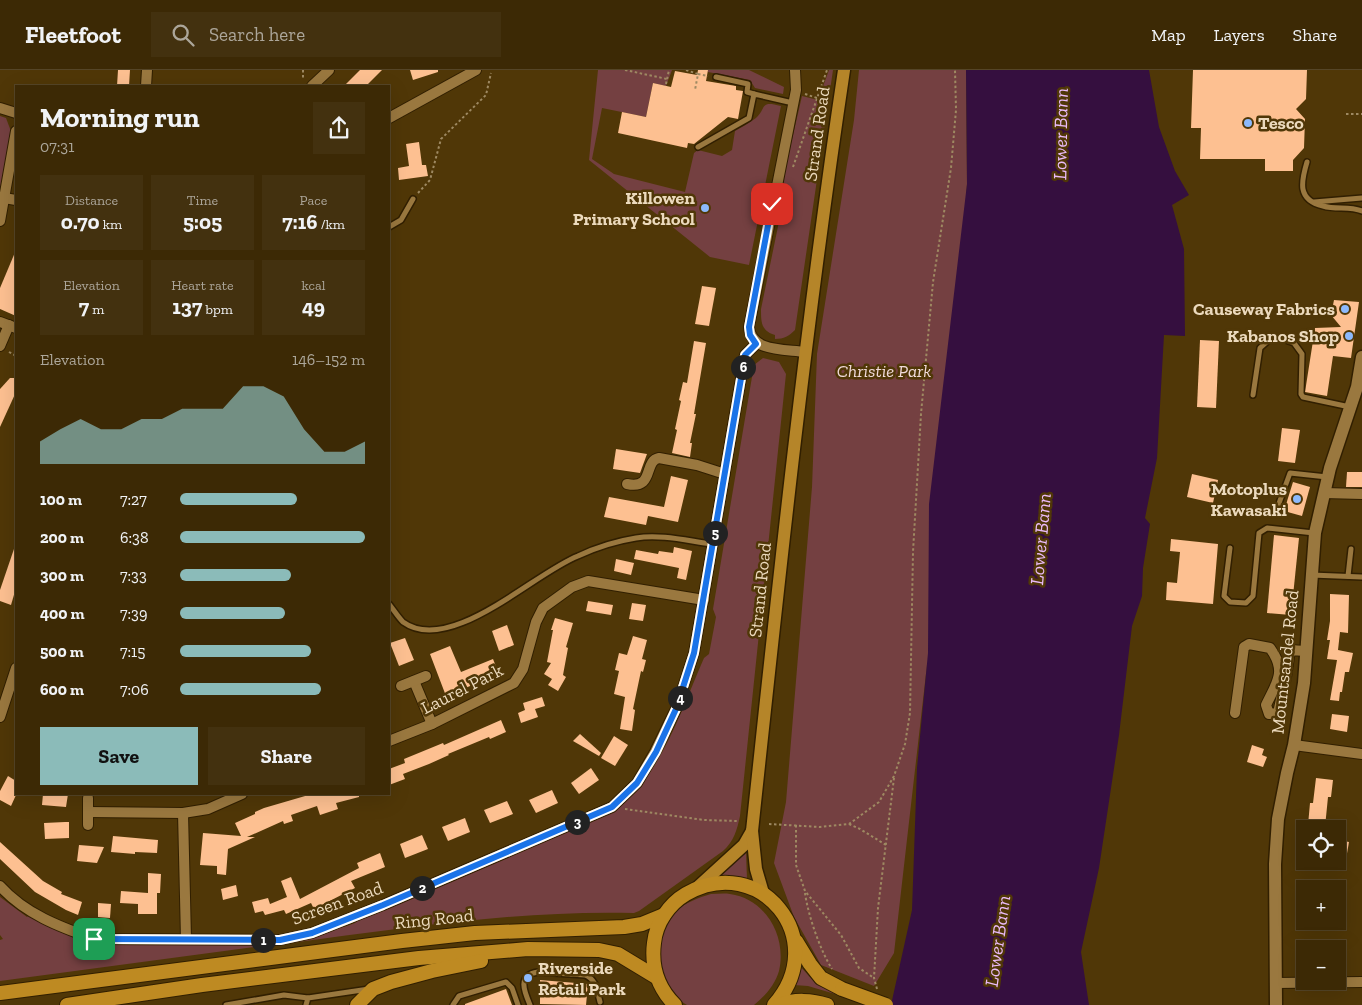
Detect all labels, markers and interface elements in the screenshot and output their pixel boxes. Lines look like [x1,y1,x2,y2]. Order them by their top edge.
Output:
search box [151,12,501,57]
text: Fleetfoot [25,20,121,49]
icon: search [169,21,197,49]
text: Search here [209,23,305,46]
text: Map [1151,24,1186,46]
text: Layers [1214,24,1265,46]
text: Share [1293,24,1337,46]
street label: Strand Road [799,85,835,183]
water label: Lower Bann [1048,88,1073,180]
text: Morning run [40,101,200,134]
button: share [313,102,365,154]
place label: Tesco [1258,112,1304,134]
marker: Tesco [1242,117,1254,129]
text: 07:31 [40,137,74,156]
pin [751,183,793,225]
place label: Killowen Primary School [573,187,695,230]
icon: check [758,190,786,218]
text: Distance [65,192,118,209]
text: Time [187,192,218,209]
text: Pace [300,192,327,209]
marker: Killowen Primary School [699,202,711,214]
text: 0.70 [61,209,100,234]
text: 5:05 [183,209,222,234]
text: 7:16 [282,209,318,234]
text: km [100,216,122,233]
text: /km [318,216,345,233]
text: Elevation [63,277,120,294]
text: Heart rate [171,277,234,294]
text: kcal [302,277,326,294]
text: 7 [79,294,89,319]
text: 137 [172,294,202,319]
text: 49 [302,294,325,319]
place label: Causeway Fabrics [1193,298,1335,320]
text: m [89,301,104,318]
text: bpm [202,301,233,318]
marker: Causeway Fabrics [1339,303,1351,315]
place label: Kabanos Shop [1227,325,1339,347]
marker: Kabanos Shop [1343,330,1355,342]
text: Elevation [40,350,105,369]
text: 146–152 m [292,350,365,369]
pin: 6 [730,354,756,380]
text: 6 [740,359,747,376]
park label: Christie Park [837,360,931,382]
place label: Motoplus Kawasaki [1211,478,1288,521]
text: 100 m [40,490,82,509]
text: 7:27 [120,490,147,509]
water label: Lower Bann [1025,492,1056,586]
marker: Motoplus Kawasaki [1291,493,1303,505]
pin: 5 [702,520,728,546]
text: 5 [712,525,719,542]
text: 200 m [40,528,84,547]
text: 6:38 [120,528,149,547]
street label: Strand Road [744,541,776,639]
text: 300 m [40,566,84,585]
text: 7:33 [120,566,147,585]
street label: Mountsandel Road [1267,589,1304,735]
text: 400 m [40,604,85,623]
text: 7:39 [120,604,147,623]
text: 500 m [40,642,84,661]
text: 7:15 [120,642,145,661]
street label: Laurel Park [417,659,507,719]
text: 600 m [40,680,84,699]
text: 7:06 [120,680,149,699]
pin: 4 [668,686,692,710]
text: 4 [677,690,684,707]
button: Save [40,727,198,785]
button: Share [208,727,365,785]
pin: 3 [564,810,590,834]
text: 3 [574,814,581,831]
map controls [1296,820,1346,990]
button: locate [1296,820,1346,870]
street label: Screen Road [288,876,386,930]
pin: 2 [410,876,434,900]
text: 2 [419,880,426,897]
button: + [1296,880,1346,930]
water label: Lower Bann [980,894,1015,988]
street label: Ring Road [394,904,475,934]
pin [73,918,115,960]
icon: arrive [80,925,108,953]
pin: 1 [250,928,276,952]
text: 1 [261,932,266,949]
button: − [1296,940,1346,990]
place label: Riverside Retail Park [538,957,626,1000]
marker: Riverside Retail Park [522,972,534,984]

